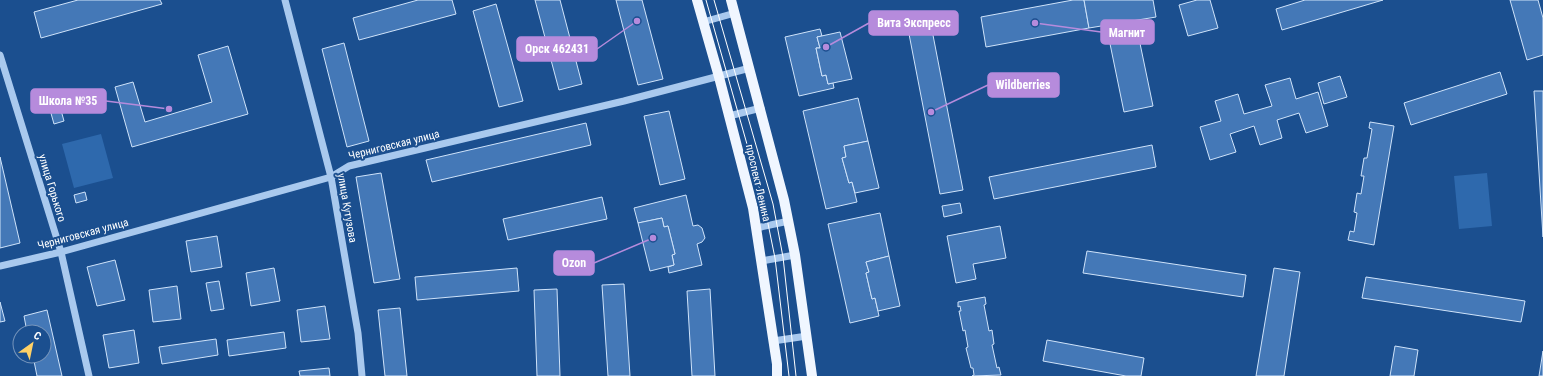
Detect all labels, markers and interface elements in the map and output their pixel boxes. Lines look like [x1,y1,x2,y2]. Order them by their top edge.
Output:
callout: Вита Экспресс [869,11,958,35]
text: Вита Экспресс [877,16,951,30]
callout: Магнит [1101,20,1154,44]
text: Магнит [1109,26,1146,40]
callout: Орск 462431 [517,37,597,61]
text: Орск 462431 [525,42,589,56]
callout: Wildberries [988,73,1059,97]
text: Wildberries [996,78,1051,92]
callout: Школа №35 [31,89,106,113]
text: Школа №35 [39,94,97,108]
street label: Черниговская улица [347,127,441,163]
street label: проспект Ленина [743,143,773,223]
street label: улица Горького [36,153,69,224]
street label: улица Кутузова [335,172,359,244]
street label: Черниговская улица [36,216,130,252]
callout: Ozon [554,251,594,275]
text: Ozon [562,256,586,270]
north arrow [12,324,52,364]
text: С [31,329,43,343]

